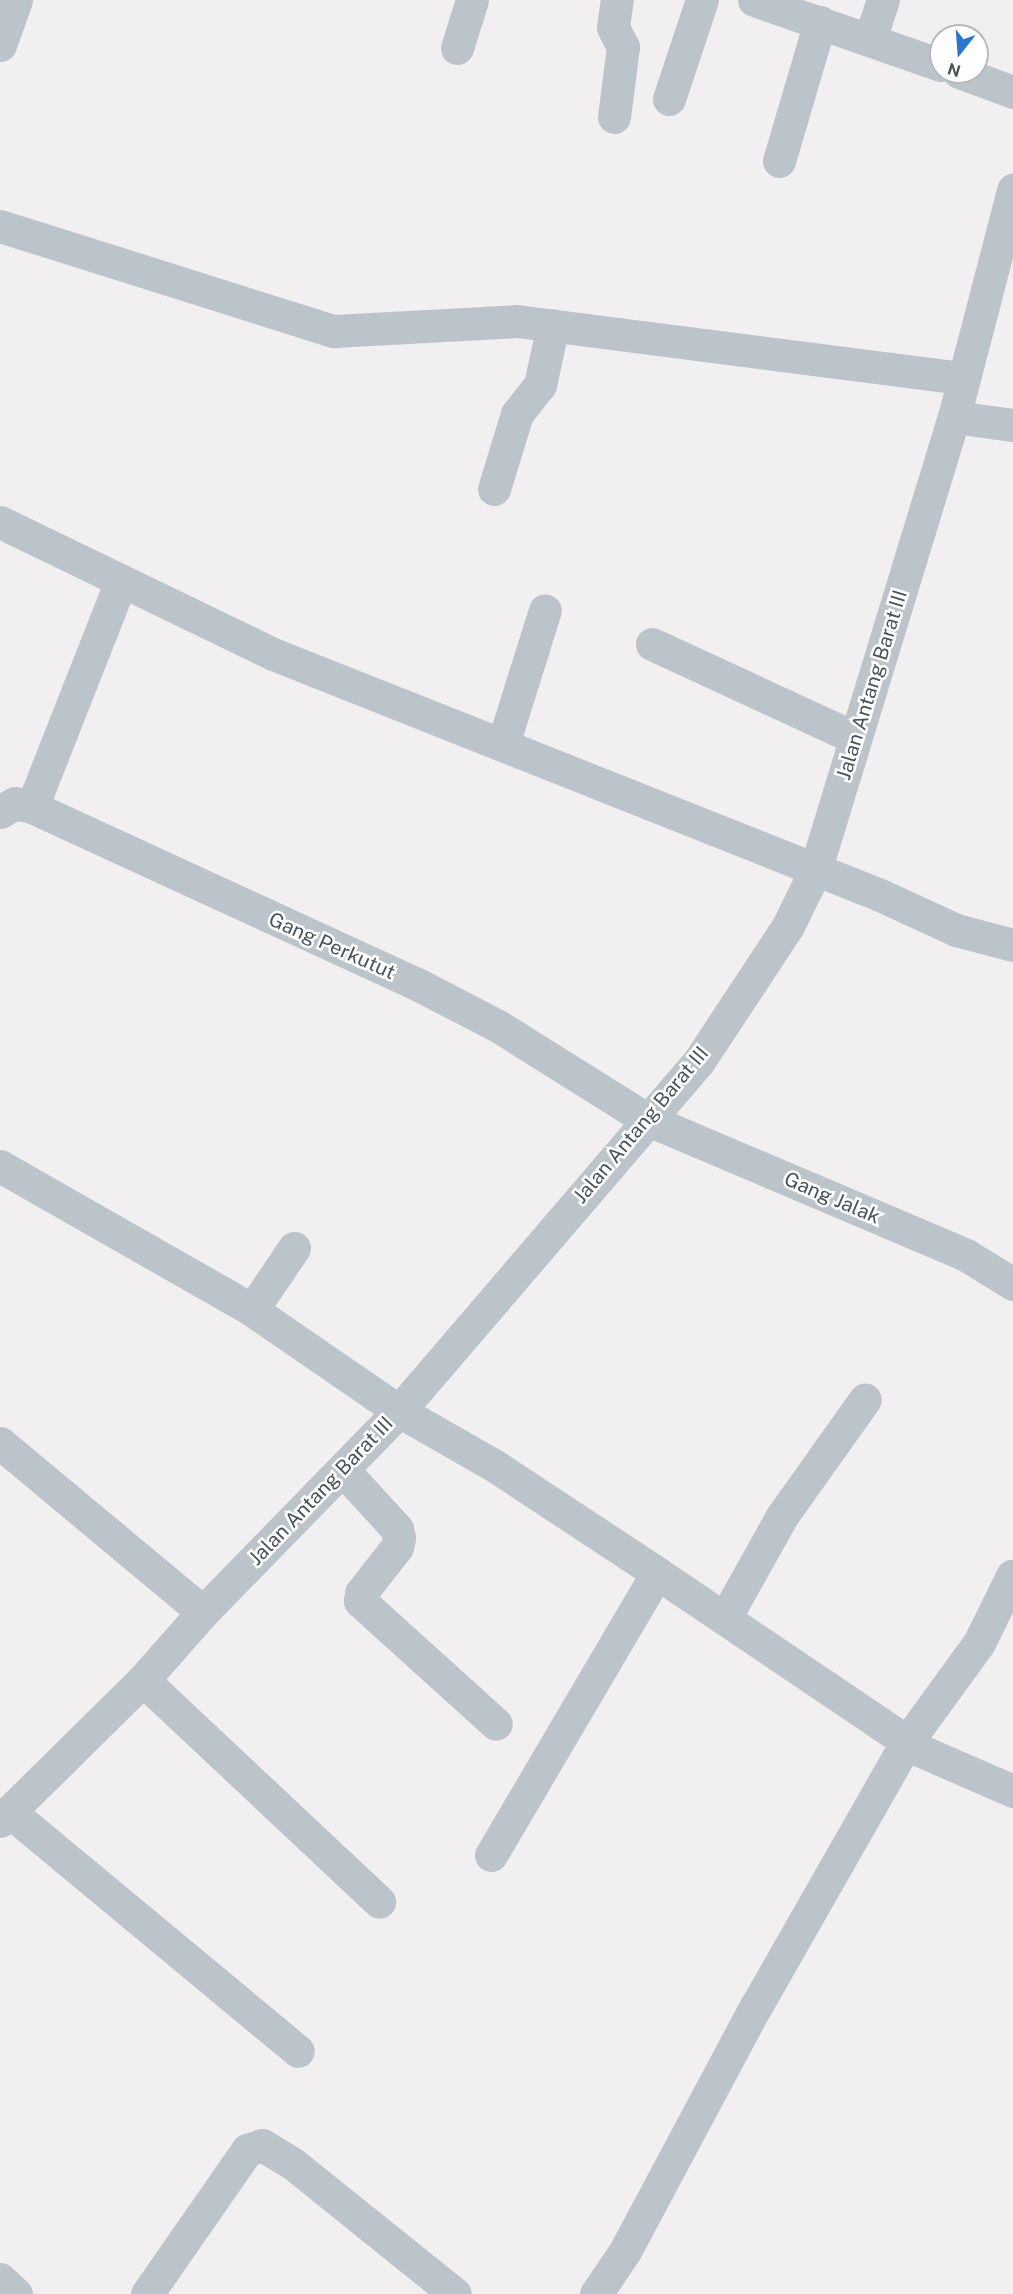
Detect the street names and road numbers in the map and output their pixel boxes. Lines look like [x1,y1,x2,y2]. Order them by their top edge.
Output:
street label: Jalan Antang Barat III [832,587,912,783]
street label: Gang Perkutut [265,907,399,985]
street label: Jalan Antang Barat III [568,1042,714,1208]
street label: Gang Jalak [781,1167,883,1229]
street label: Jalan Antang Barat III [244,1412,398,1570]

